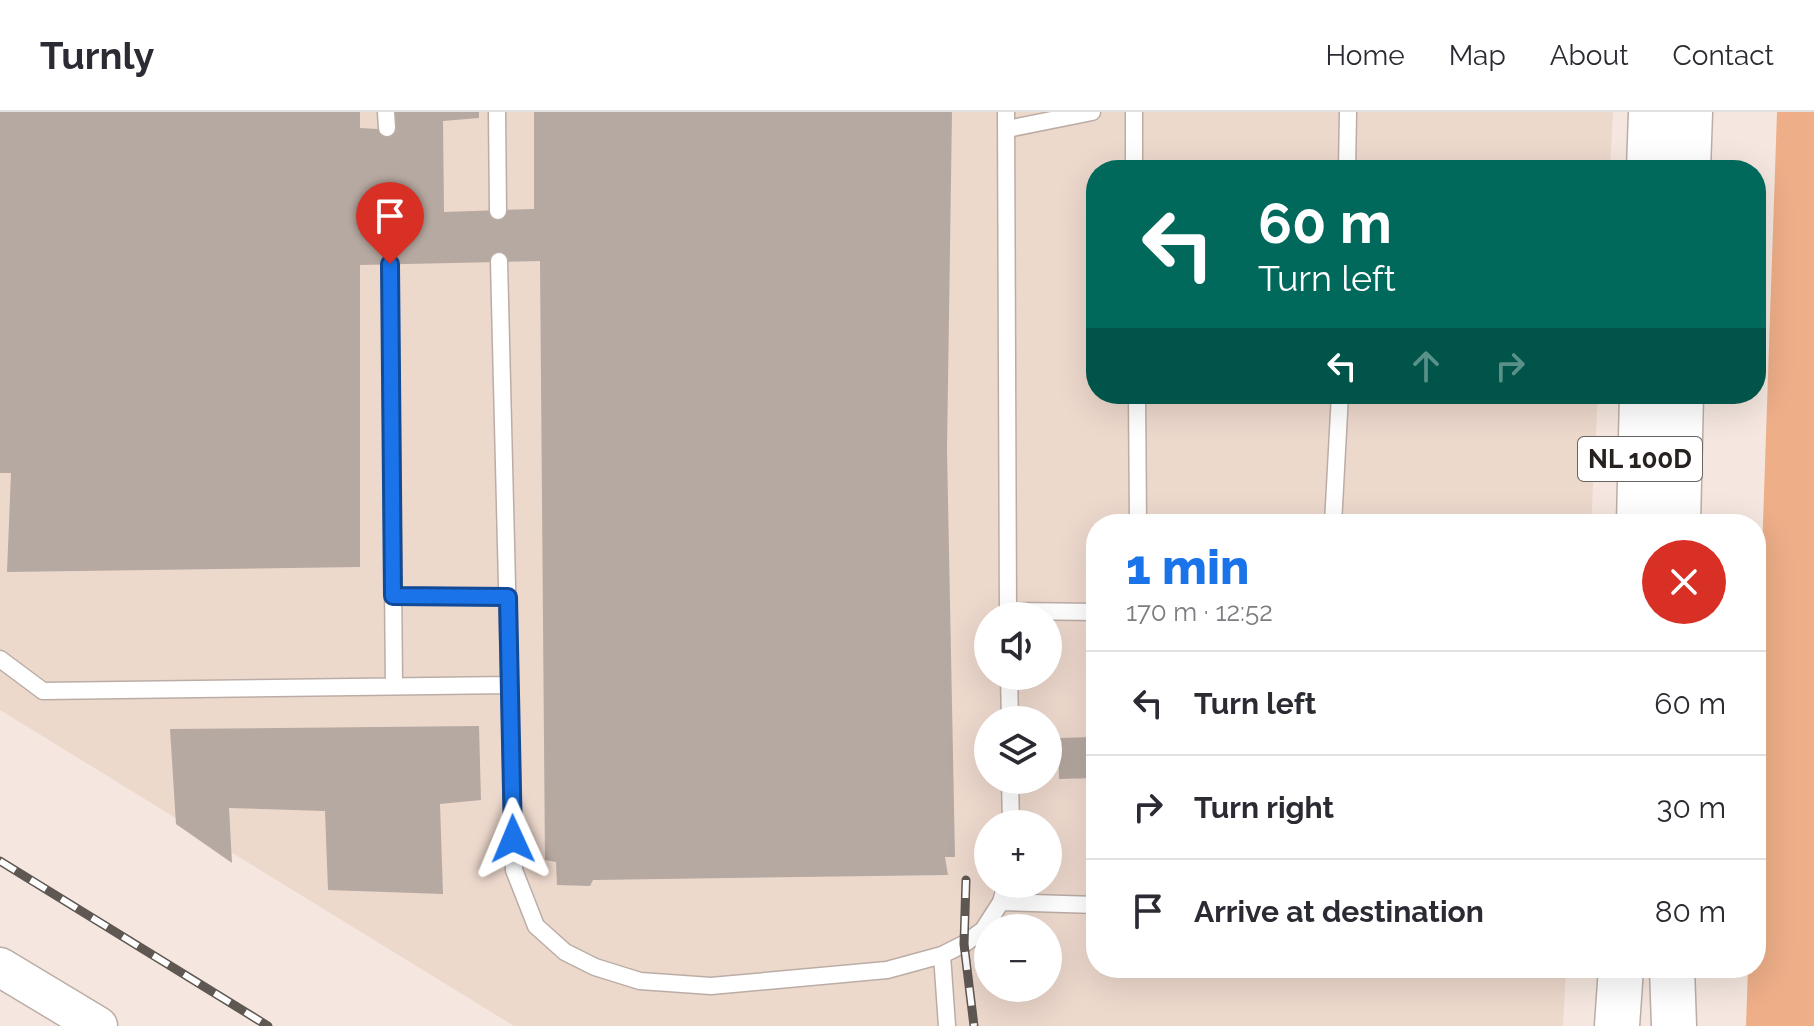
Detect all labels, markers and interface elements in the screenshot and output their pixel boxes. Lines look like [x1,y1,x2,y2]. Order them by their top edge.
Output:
text: Turnly [40,33,154,78]
text: Home [1325,39,1405,72]
text: Map [1449,39,1506,72]
text: About [1550,39,1629,72]
text: Contact [1673,39,1774,72]
pin [356,182,424,264]
text: 60 m [1258,190,1392,256]
icon: left [1126,192,1230,296]
icon: arrive [368,194,412,238]
text: Turn left [1258,257,1396,299]
icon: left [1320,344,1364,388]
icon: ahead [1404,344,1448,388]
icon: right [1488,344,1532,388]
road number: NL 100D [1578,437,1702,481]
text: 1 min [1126,539,1249,595]
button: close [1642,540,1726,624]
text: 170 m · 12:52 [1126,597,1273,627]
map controls [974,602,1062,1002]
button: sound [974,602,1062,690]
icon: left [1126,681,1170,725]
text: Turn left [1194,686,1316,721]
text: 60 m [1654,686,1726,721]
button: layers [974,706,1062,794]
icon: right [1126,785,1170,829]
text: Turn right [1194,790,1334,825]
text: 30 m [1656,790,1726,825]
position arrow [471,797,555,881]
button: + [974,810,1062,898]
icon: arrive [1126,889,1170,933]
text: Arrive at destination [1194,894,1484,929]
text: 80 m [1655,894,1726,929]
button: − [974,914,1062,1002]

